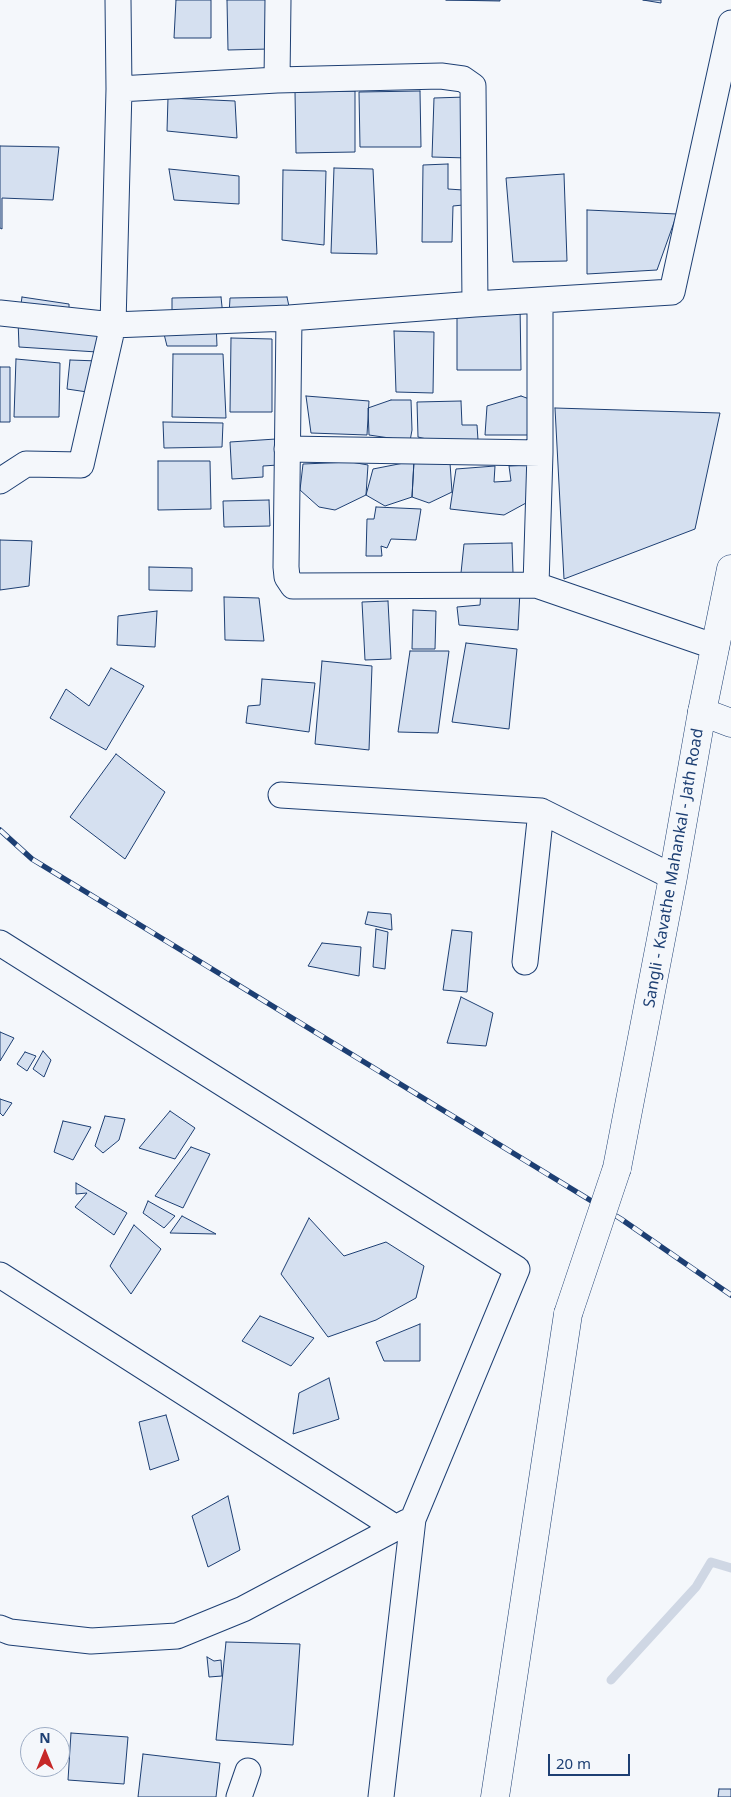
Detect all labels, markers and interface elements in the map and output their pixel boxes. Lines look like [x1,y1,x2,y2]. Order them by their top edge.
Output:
street label: Sangli - Kavathe Mahankal - Jath Road [640,727,708,1009]
north arrow [20,1727,70,1777]
text: N [39,1728,51,1747]
scale bar [551,1744,634,1776]
text: 20 m [556,1753,591,1773]

